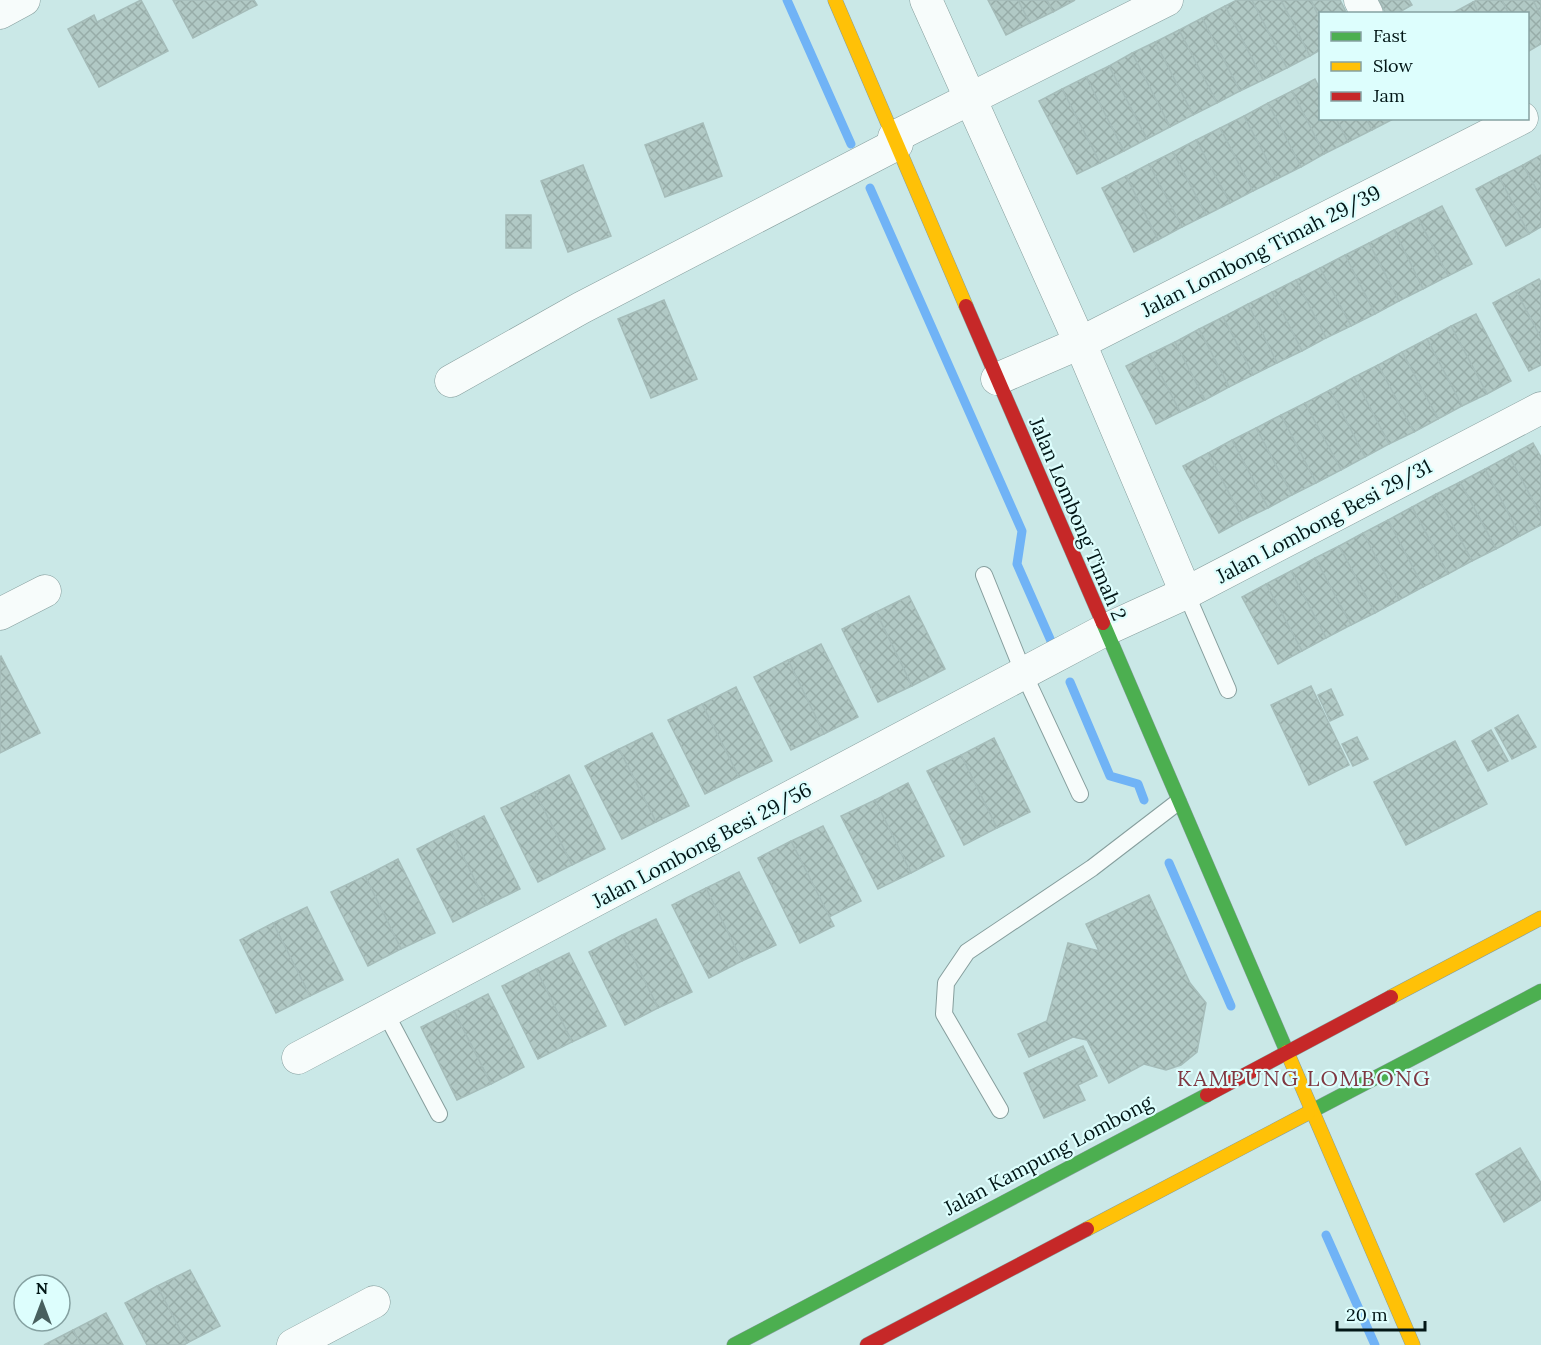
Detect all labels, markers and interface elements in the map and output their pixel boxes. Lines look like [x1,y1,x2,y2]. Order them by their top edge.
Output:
legend [1319,12,1529,120]
text: Fast [1373,24,1407,47]
text: Slow [1373,54,1413,77]
text: Jam [1372,84,1405,107]
street label: Jalan Lombong Timah 29/39 [1136,179,1385,323]
street label: Jalan Lombong Timah 2 [1024,413,1133,624]
street label: Jalan Lombong Besi 29/31 [1211,453,1436,589]
street label: Jalan Lombong Besi 29/56 [587,776,816,914]
district label: KAMPUNG LOMBONG [1177,1064,1431,1092]
street label: Jalan Kampung Lombong [938,1089,1157,1221]
north arrow [12,1273,72,1333]
text: N [36,1278,48,1298]
scale bar [1337,1294,1426,1332]
text: 20 m [1346,1303,1388,1326]

